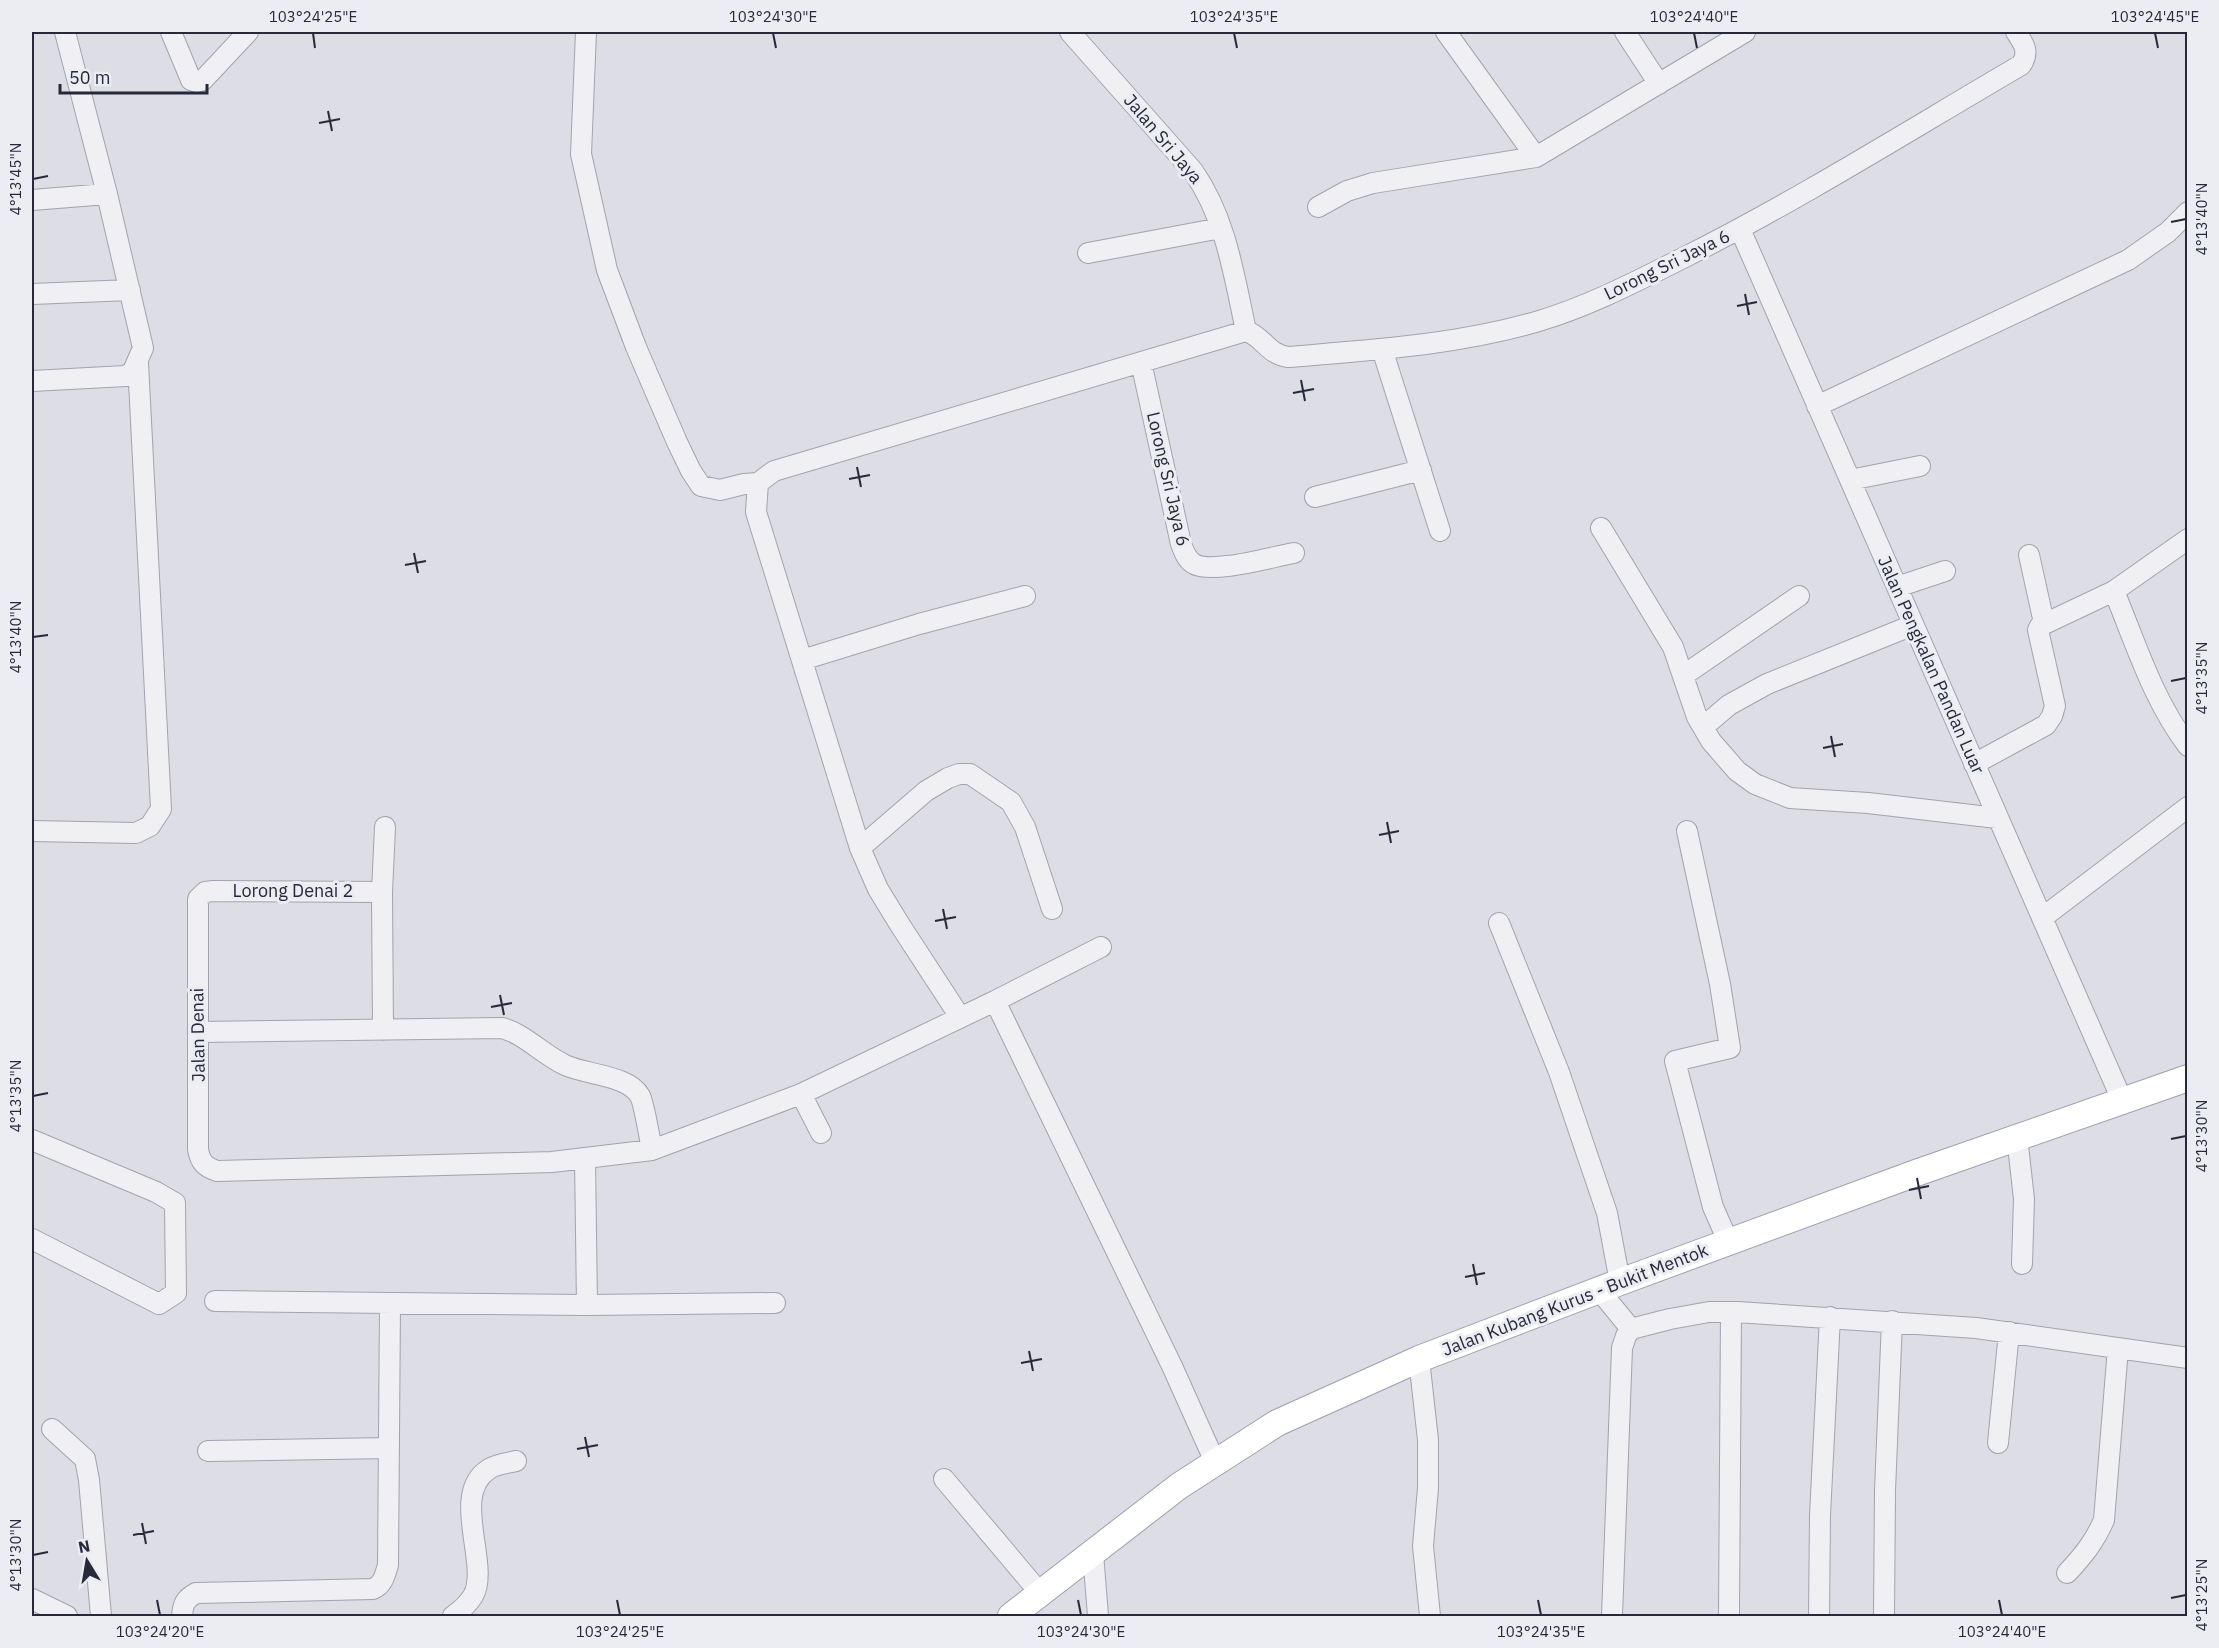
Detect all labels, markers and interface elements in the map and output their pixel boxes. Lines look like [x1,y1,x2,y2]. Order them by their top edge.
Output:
text: 103°24'25"E [269,7,357,26]
text: 103°24'30"E [729,7,817,26]
text: 103°24'35"E [1190,7,1278,26]
text: 103°24'40"E [1650,7,1738,26]
text: 103°24'45"E [2111,7,2199,26]
scale bar [60,57,207,95]
text: 50 m [69,66,111,89]
street label: Jalan Sri Jaya [1119,89,1208,189]
text: 4°13'45"N [6,143,25,215]
text: 4°13'40"N [2192,183,2211,255]
street label: Lorong Sri Jaya 6 [1600,224,1734,305]
street label: Lorong Sri Jaya 6 [1142,409,1195,548]
street label: Jalan Pengkalan Pandan Luar [1873,552,1990,778]
text: 4°13'40"N [6,601,25,673]
text: 4°13'35"N [2192,642,2211,714]
street label: Lorong Denai 2 [233,879,353,902]
street label: Jalan Denai [185,988,210,1082]
text: 4°13'35"N [6,1060,25,1132]
text: 4°13'30"N [2192,1100,2211,1172]
street label: Jalan Kubang Kurus - Bukit Mentok [1439,1238,1712,1361]
text: 4°13'30"N [6,1519,25,1591]
north arrow [57,1531,117,1591]
text: N [77,1535,92,1557]
text: 4°13'25"N [2192,1559,2211,1631]
text: 103°24'20"E [116,1622,204,1641]
text: 103°24'25"E [576,1622,664,1641]
text: 103°24'30"E [1037,1622,1125,1641]
text: 103°24'35"E [1497,1622,1585,1641]
text: 103°24'40"E [1958,1622,2046,1641]

